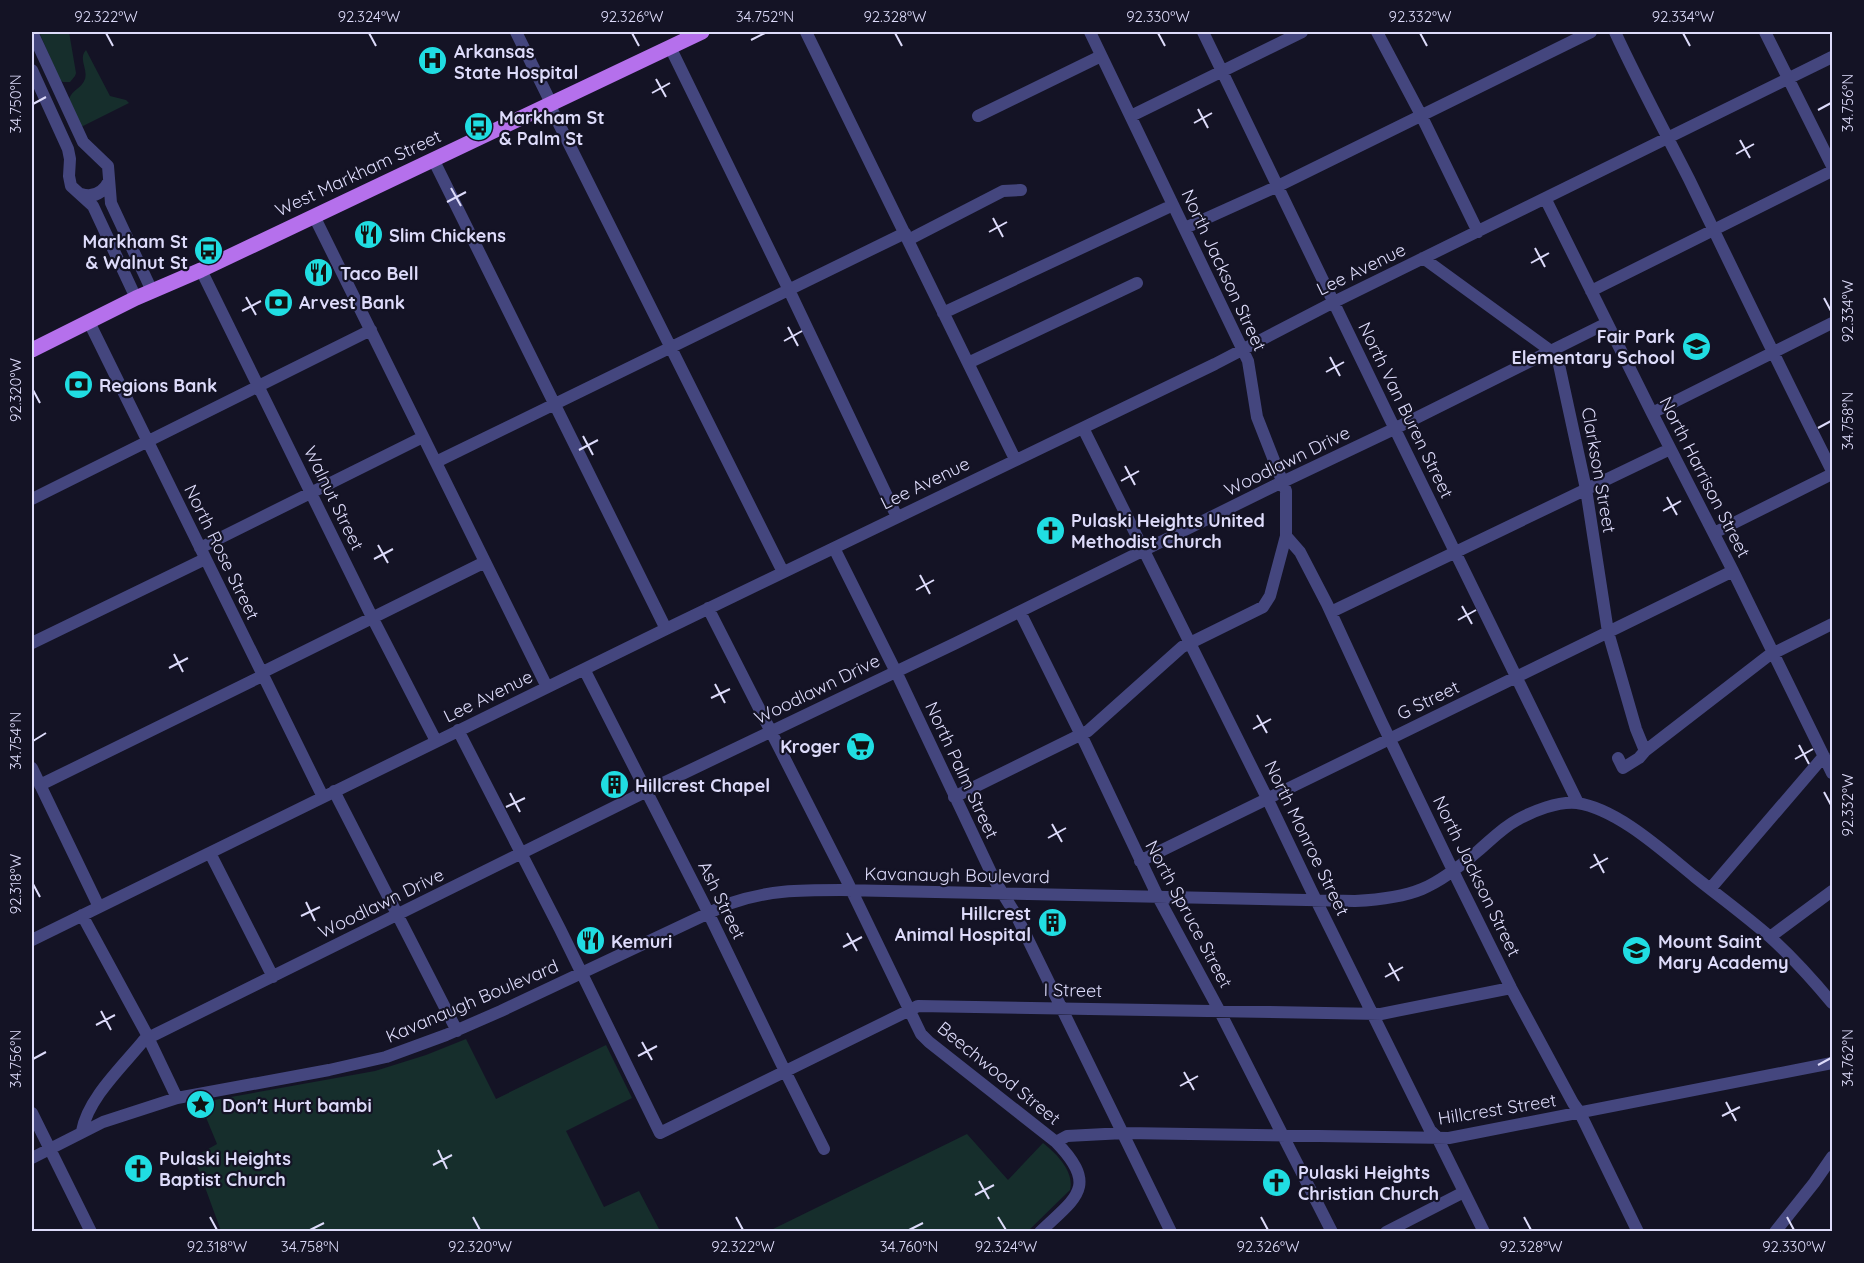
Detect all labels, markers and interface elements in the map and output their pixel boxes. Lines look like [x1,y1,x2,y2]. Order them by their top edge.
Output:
text: 92.322°W [74,7,138,26]
text: 92.324°W [338,7,401,26]
text: 92.326°W [600,7,664,26]
text: 34.752°N [736,7,794,26]
text: 92.328°W [863,7,927,26]
text: 92.330°W [1126,7,1190,26]
text: 92.332°W [1389,7,1452,26]
text: 92.334°W [1652,7,1715,26]
place label: Arkansas State Hospital [454,40,578,84]
hospital icon: Arkansas State Hospital [417,45,449,77]
text: 34.750°N [6,74,25,134]
text: 34.756°N [1838,74,1857,132]
place label: Markham St & Palm St [499,106,605,150]
bus stop icon: Markham St & Palm St [462,111,494,143]
street label: West Markham Street [271,124,445,222]
street label: North Jackson Street [1176,185,1272,355]
restaurant icon: Slim Chickens [352,219,384,251]
place label: Slim Chickens [389,224,506,247]
place label: Markham St & Walnut St [82,230,188,274]
bus stop icon: Markham St & Walnut St [193,235,225,267]
street label: Lee Avenue [1313,238,1409,300]
restaurant icon: Taco Bell [303,257,335,289]
place label: Taco Bell [340,262,419,285]
text: 92.334°W [1838,279,1857,342]
bank icon: Arvest Bank [262,286,294,318]
place label: Arvest Bank [299,291,405,314]
street label: North Van Buren Street [1353,318,1459,502]
place label: Fair Park Elementary School [1511,325,1675,369]
school or university icon: Fair Park Elementary School [1680,330,1712,362]
text: 92.320°W [6,358,25,422]
bank icon: Regions Bank [62,369,94,401]
place label: Regions Bank [99,374,217,397]
text: 34.758°N [1838,392,1857,450]
street label: North Harrison Street [1654,393,1756,561]
street label: Clarkson Street [1577,405,1621,535]
street label: Woodlawn Drive [1220,421,1354,501]
street label: Walnut Street [299,442,369,554]
street label: Lee Avenue [877,452,973,514]
street label: North Rose Street [179,481,265,623]
place label: Pulaski Heights United Methodist Church [1071,509,1265,553]
church icon: Pulaski Heights United Methodist Church [1034,514,1066,546]
street label: Woodlawn Drive [750,649,884,729]
street label: Lee Avenue [440,665,536,727]
street label: G Street [1393,675,1463,725]
street label: North Palm Street [920,698,1004,842]
text: 34.754°N [6,712,25,770]
supermarket icon: Kroger [845,730,877,762]
place label: Kroger [780,735,840,758]
street label: North Monroe Street [1259,757,1355,919]
building icon: Hillcrest Chapel [598,769,630,801]
text: 92.332°W [1838,773,1857,836]
place label: Hillcrest Chapel [635,774,770,797]
street label: North Jackson Street [1428,792,1526,960]
street label: North Spruce Street [1140,836,1238,992]
text: 92.318°W [6,853,25,914]
street label: Ash Street [693,857,751,943]
street label: Kavanaugh Boulevard [864,862,1050,888]
street label: Woodlawn Drive [314,863,448,943]
place label: Hillcrest Animal Hospital [895,902,1031,946]
building icon: Hillcrest Animal Hospital [1036,907,1068,939]
restaurant icon: Kemuri [574,925,606,957]
place label: Kemuri [611,930,672,953]
place label: Mount Saint Mary Academy [1658,930,1789,974]
school or university icon: Mount Saint Mary Academy [1621,935,1653,967]
street label: Kavanaugh Boulevard [382,954,562,1048]
street label: I Street [1043,978,1103,1002]
street label: Beechwood Street [933,1016,1065,1130]
text: 34.762°N [1838,1029,1857,1087]
text: 34.756°N [6,1030,25,1088]
street label: Hillcrest Street [1436,1088,1558,1130]
place icon: Don't Hurt bambi [185,1089,217,1121]
place label: Don't Hurt bambi [222,1094,372,1117]
place label: Pulaski Heights Baptist Church [159,1147,291,1191]
church icon: Pulaski Heights Baptist Church [122,1152,154,1184]
place label: Pulaski Heights Christian Church [1298,1161,1439,1205]
church icon: Pulaski Heights Christian Church [1261,1166,1293,1198]
text: 92.318°W [187,1237,248,1256]
text: 34.758°N [281,1237,339,1256]
text: 92.320°W [448,1237,512,1256]
text: 92.322°W [711,1237,775,1256]
text: 34.760°N [880,1237,938,1256]
text: 92.324°W [975,1237,1038,1256]
text: 92.326°W [1236,1237,1300,1256]
text: 92.328°W [1499,1237,1563,1256]
text: 92.330°W [1762,1237,1826,1256]

